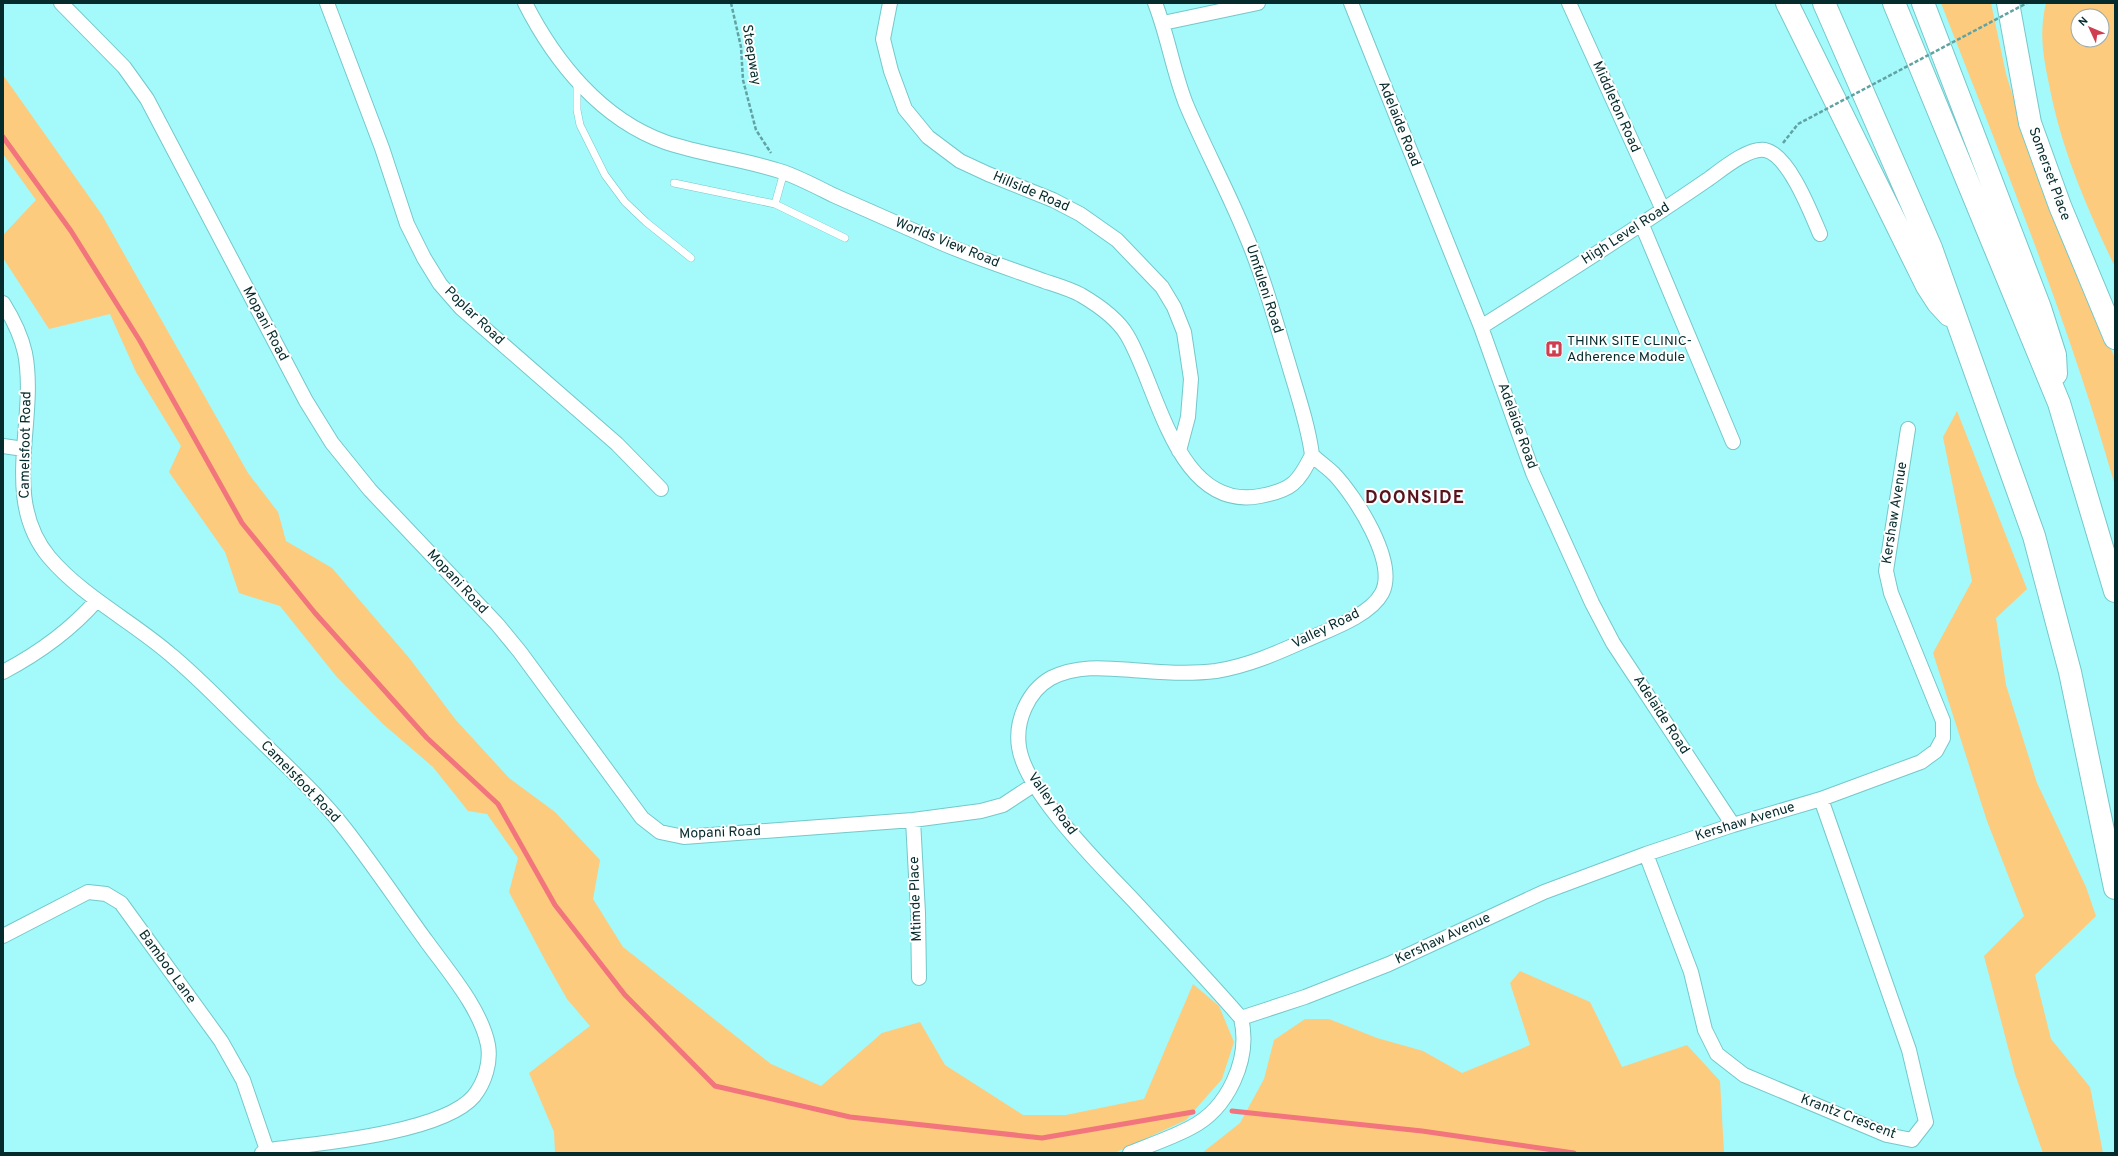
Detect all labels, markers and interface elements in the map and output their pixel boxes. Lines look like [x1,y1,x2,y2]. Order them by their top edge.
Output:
north arrow [2070,8,2110,48]
text: N [2076,14,2091,29]
street label: Steepway [738,23,764,87]
street label: Middleton Road [1588,59,1644,155]
street label: Adelaide Road [1374,79,1424,169]
street label: Somerset Place [2024,125,2074,223]
street label: Hillside Road [990,168,1072,216]
street label: High Level Road [1579,199,1673,269]
street label: Worlds View Road [892,214,1002,272]
street label: Umfuleni Road [1242,243,1286,335]
street label: Poplar Road [440,283,508,349]
street label: Mopani Road [238,284,292,364]
place label: THINK SITE CLINIC- Adherence Module [1567,333,1692,366]
hospital icon: THINK SITE CLINIC- Adherence Module [1544,339,1564,359]
street label: Adelaide Road [1494,381,1540,471]
street label: Camelsfoot Road [17,391,35,499]
street label: Kershaw Avenue [1879,461,1911,565]
district label: DOONSIDE [1365,487,1465,510]
street label: Mopani Road [423,546,491,618]
street label: Valley Road [1289,605,1363,653]
street label: Adelaide Road [1629,672,1693,758]
street label: Camelsfoot Road [257,737,343,827]
street label: Valley Road [1024,769,1080,839]
street label: Kershaw Avenue [1693,799,1797,845]
street label: Mopani Road [679,823,761,843]
street label: Mtimde Place [906,856,926,942]
street label: Kershaw Avenue [1393,909,1493,969]
street label: Bamboo Lane [135,927,199,1007]
street label: Krantz Crescent [1798,1091,1898,1143]

